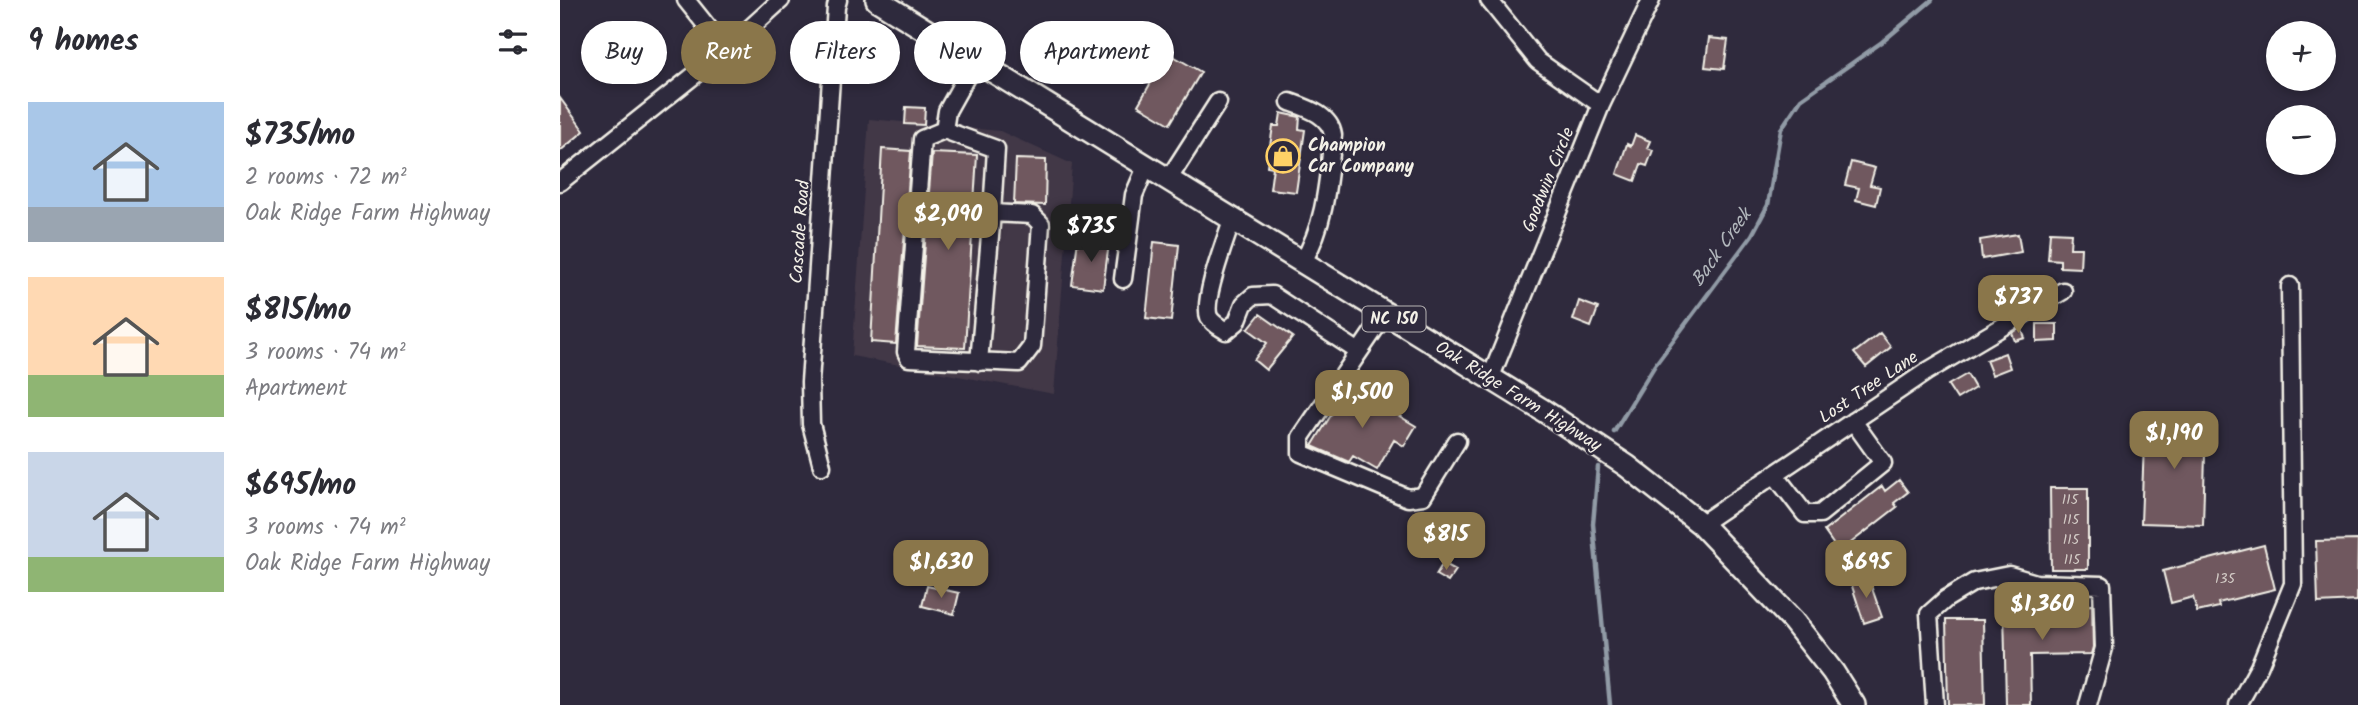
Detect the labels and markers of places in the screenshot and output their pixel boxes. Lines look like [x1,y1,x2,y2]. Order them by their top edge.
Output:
place label: Champion Car Company [1308,132,1415,182]
shop icon: Champion Car Company [1264,137,1302,175]
pin: $2,090 [891,192,1005,252]
pin: $735 [1050,204,1132,264]
pin: $737 [1977,276,2059,335]
pin: $1,500 [1305,370,1419,430]
pin: $1,190 [2117,412,2231,471]
pin: $815 [1405,512,1487,572]
pin: $1,630 [884,540,998,600]
pin: $695 [1825,540,1907,600]
pin: $1,360 [1985,582,2099,642]

